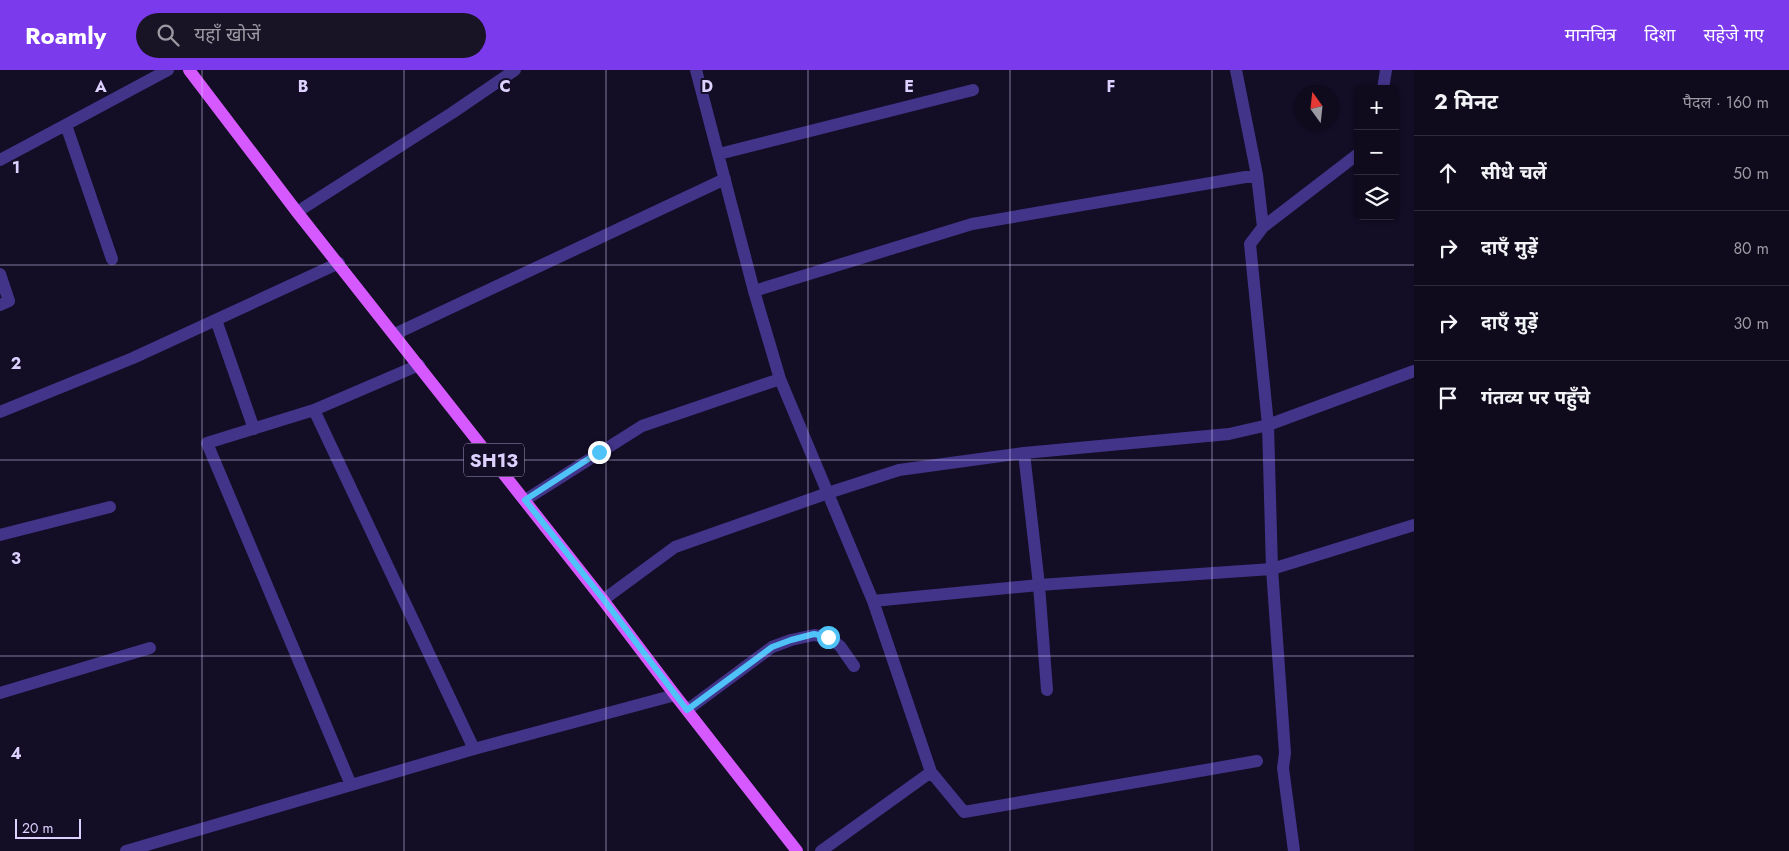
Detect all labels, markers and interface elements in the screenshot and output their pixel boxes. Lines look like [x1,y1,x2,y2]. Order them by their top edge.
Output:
search box [136,13,486,58]
text: Roamly [25,18,106,53]
icon: search [154,21,182,49]
text: यहाँ खोजें [194,21,261,48]
text: मानचित्र [1565,22,1616,48]
text: दिशा [1644,22,1675,48]
text: सहेजे गए [1703,22,1764,48]
text: A [94,75,107,98]
text: B [298,75,308,98]
text: C [499,75,511,98]
text: D [701,75,713,98]
text: E [904,75,914,98]
text: F [1107,75,1115,98]
north arrow [1294,85,1339,130]
map controls [1354,85,1399,220]
button: + [1354,85,1399,130]
text: 2 मिनट [1434,87,1498,117]
text: पैदल · 160 m [1683,91,1769,114]
button: − [1354,130,1399,175]
text: 1 [12,156,20,179]
icon: ahead [1434,159,1462,187]
text: सीधे चलें [1481,159,1547,186]
text: 50 m [1733,162,1769,185]
button: layers [1354,175,1399,220]
icon: right [1434,234,1462,262]
text: दाएँ मुड़ें [1481,234,1538,261]
text: 80 m [1733,237,1769,260]
icon: right [1434,309,1462,337]
text: दाएँ मुड़ें [1481,309,1538,336]
text: 30 m [1733,312,1769,335]
text: 2 [11,352,21,375]
icon: arrive [1434,384,1462,412]
text: गंतव्य पर पहुँचे [1481,384,1590,411]
route end [588,441,611,464]
road number: SH13 [464,444,524,476]
text: 3 [11,547,21,570]
route start [817,626,840,649]
text: 4 [10,742,22,765]
scale bar [15,816,81,839]
text: 20 m [22,818,54,838]

